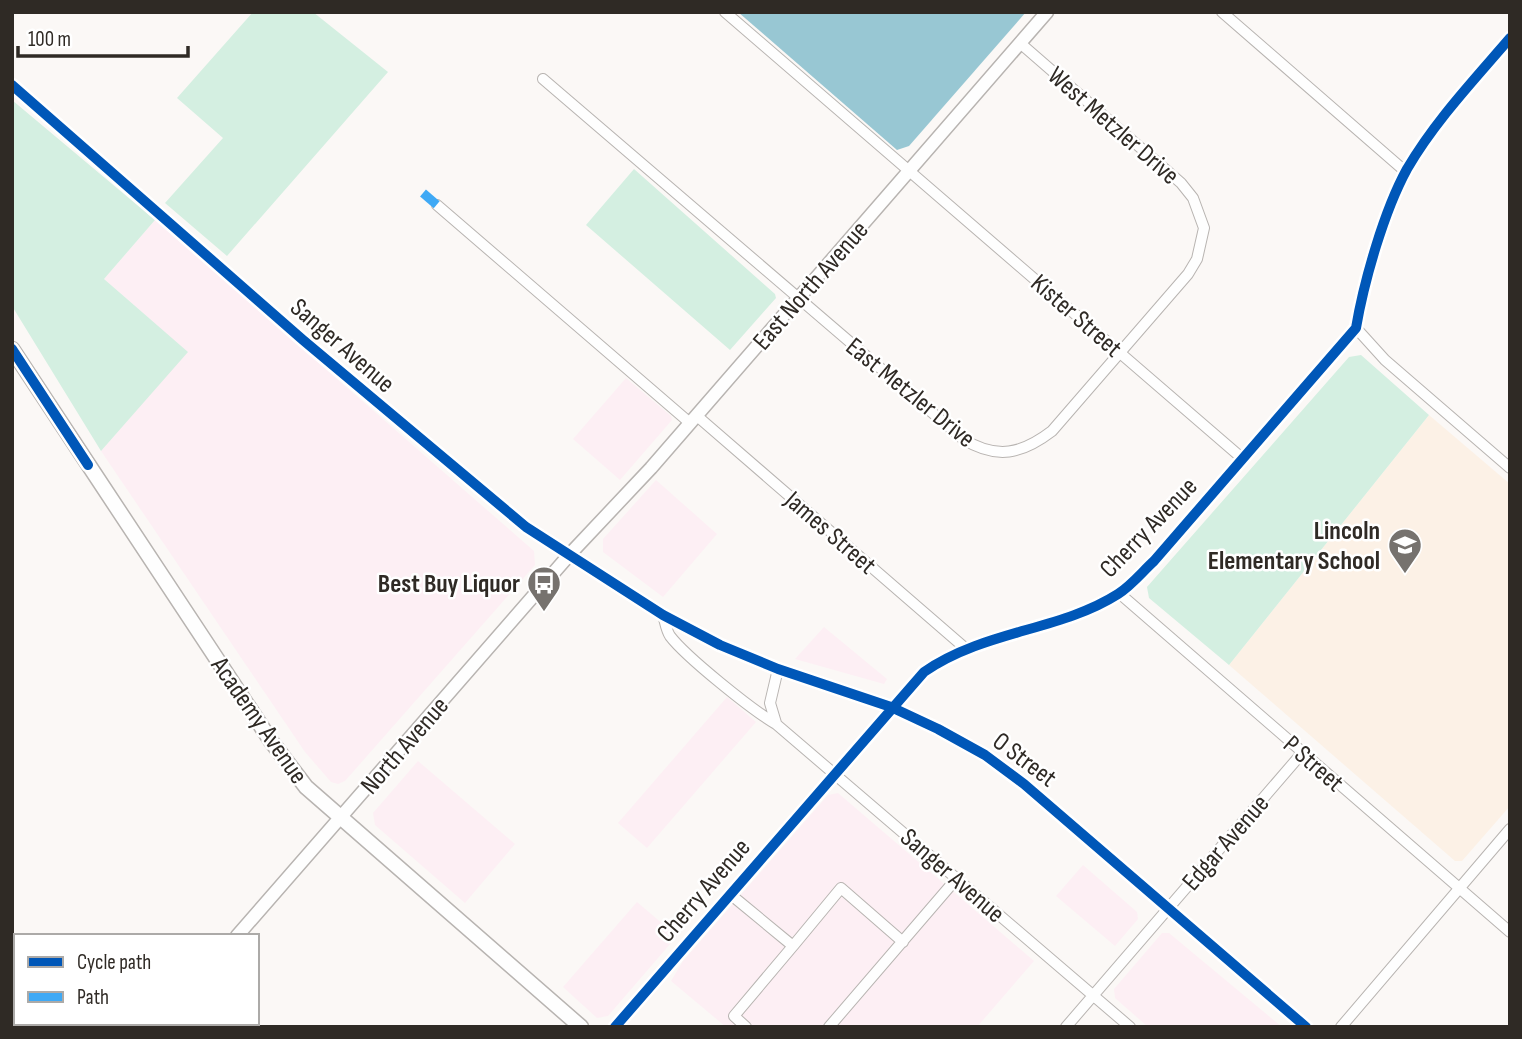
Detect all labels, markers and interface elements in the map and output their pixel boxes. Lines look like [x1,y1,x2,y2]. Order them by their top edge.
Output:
scale bar [18,14,187,58]
text: 100 m [28,27,71,52]
street label: West Metzler Drive [1041,61,1185,192]
street label: East North Avenue [747,215,875,357]
street label: Kister Street [1024,268,1128,364]
street label: Sanger Avenue [283,292,401,400]
street label: East Metzler Drive [839,332,981,455]
street label: Cherry Avenue [1094,472,1204,585]
street label: James Street [777,484,882,581]
place label: Lincoln Elementary School [1208,516,1380,577]
school or university icon: Lincoln Elementary School [1386,526,1424,575]
bus stop icon: Best Buy Liquor [525,564,563,613]
place label: Best Buy Liquor [378,569,520,600]
street label: Academy Avenue [203,651,314,790]
street label: North Avenue [355,691,456,801]
street label: O Street [986,726,1062,794]
street label: P Street [1276,729,1350,799]
street label: Edgar Avenue [1176,789,1276,897]
street label: Sanger Avenue [893,822,1011,930]
street label: Cherry Avenue [651,833,758,949]
legend [14,934,259,1025]
text: Cycle path [77,950,151,975]
text: Path [77,985,109,1010]

